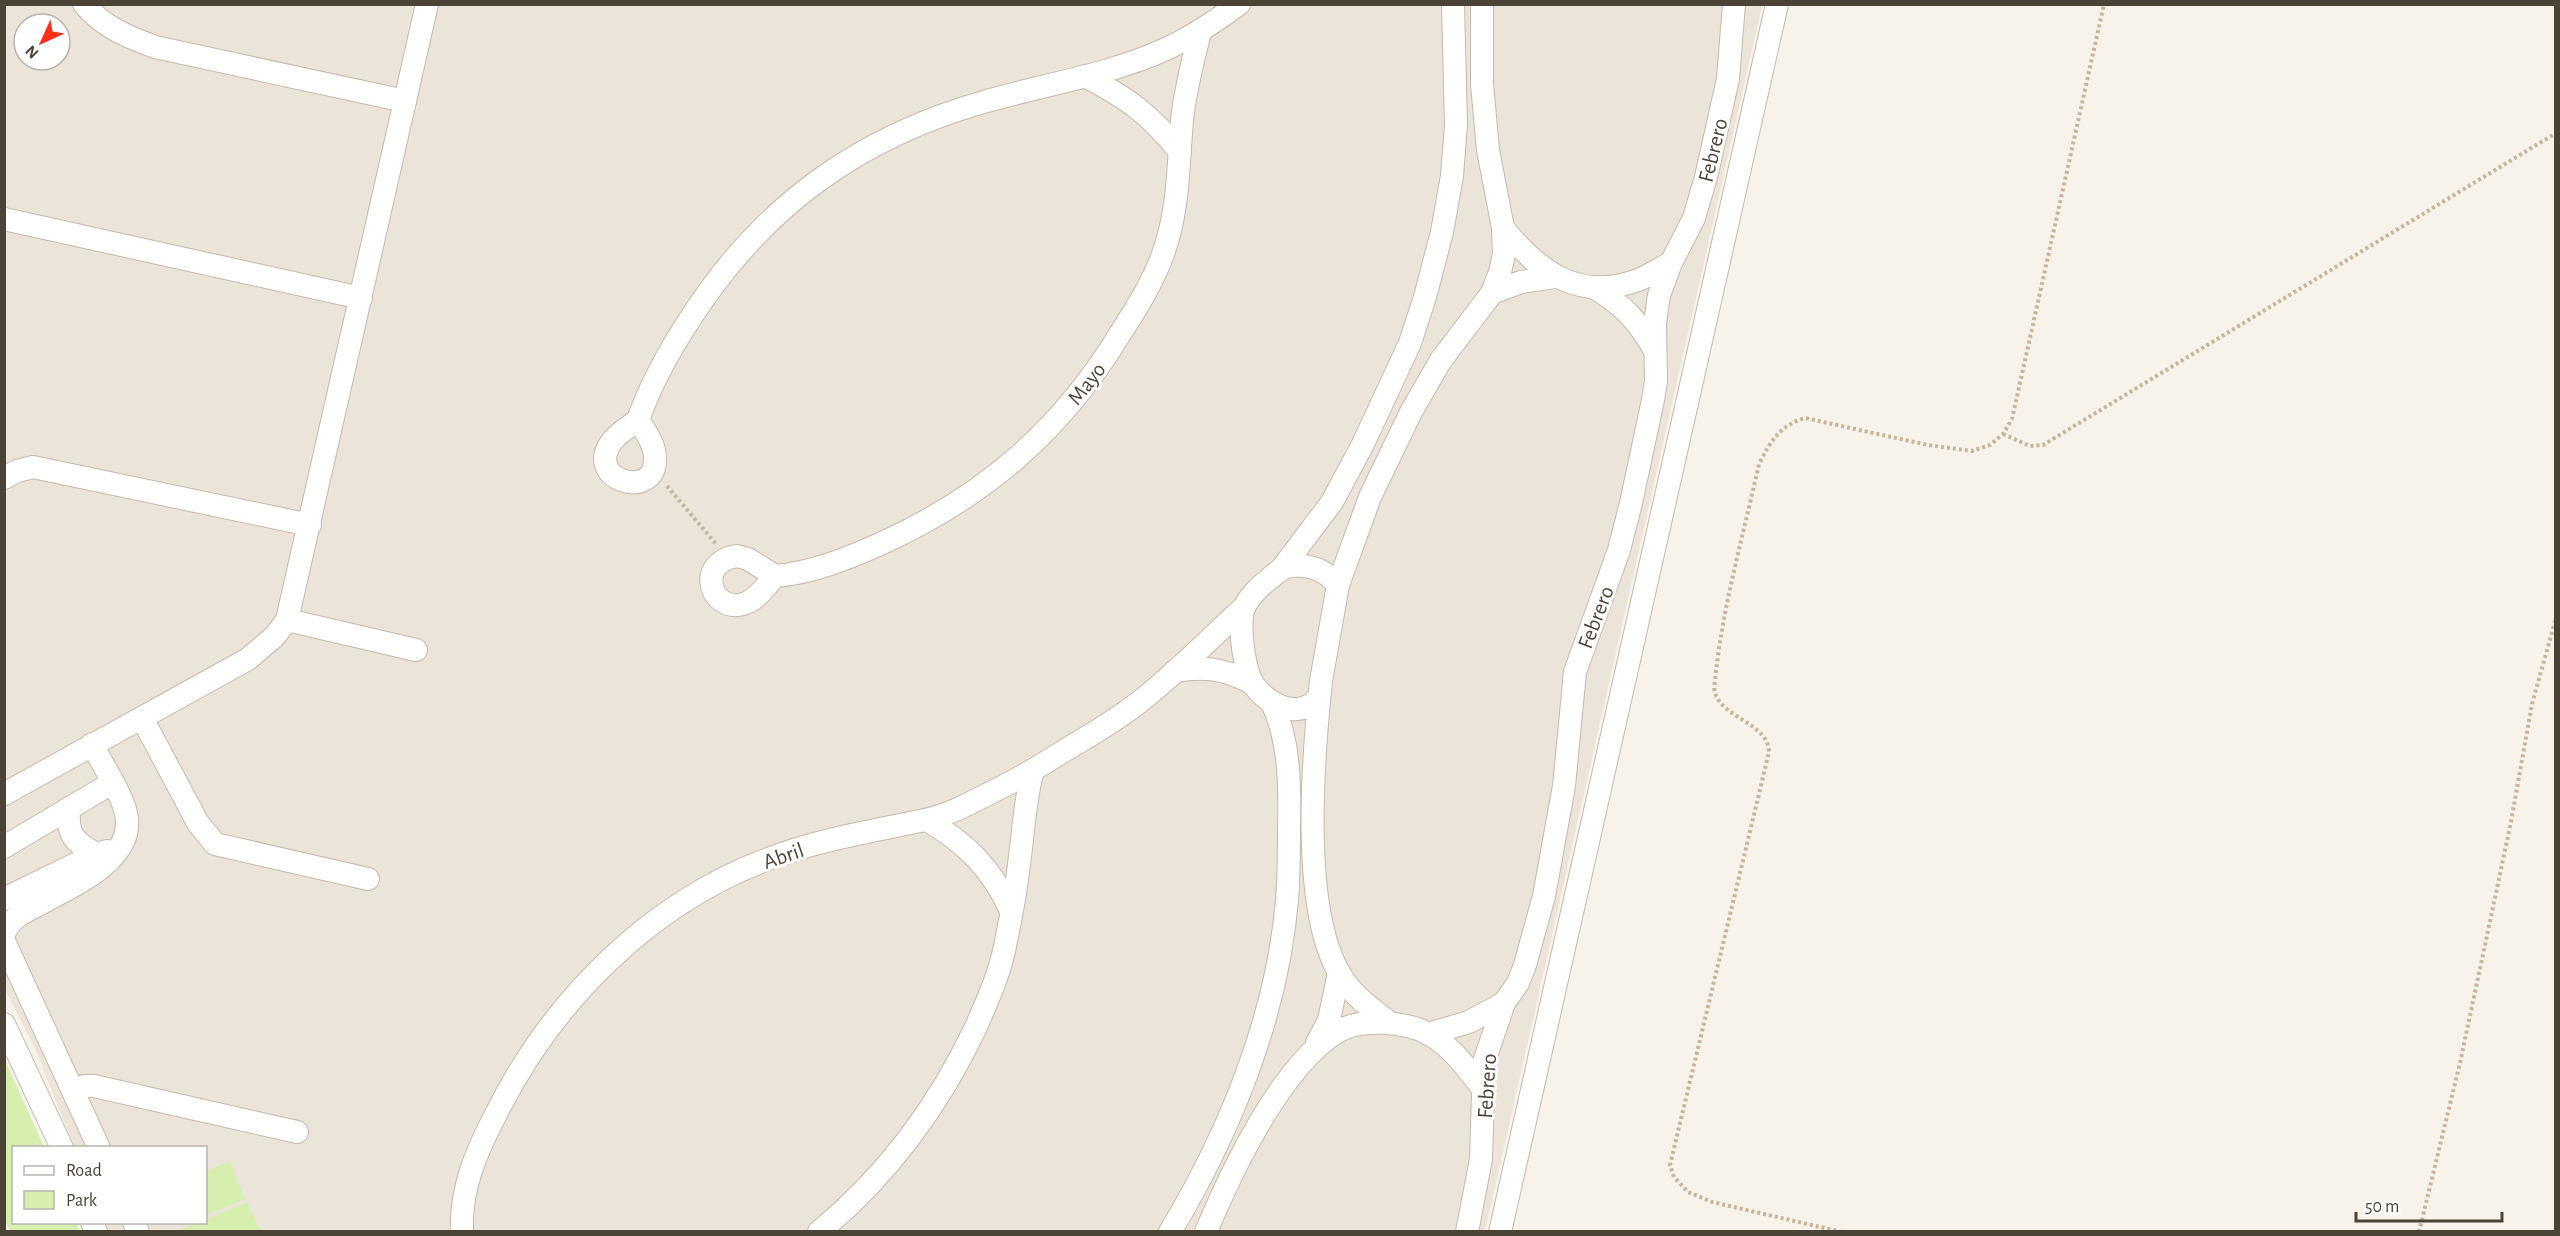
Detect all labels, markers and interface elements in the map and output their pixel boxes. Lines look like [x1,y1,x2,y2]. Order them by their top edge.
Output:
north arrow [12,12,72,72]
text: N [23,42,42,61]
street label: Febrero [1694,116,1732,184]
street label: Mayo [1064,358,1110,409]
street label: Febrero [1574,583,1618,652]
street label: Abril [760,839,807,873]
street label: Febrero [1474,1053,1500,1119]
legend [12,1146,207,1224]
text: Road [66,1162,102,1180]
scale bar [2356,1185,2502,1223]
text: Park [66,1192,98,1210]
text: 50 m [2365,1198,2399,1216]

